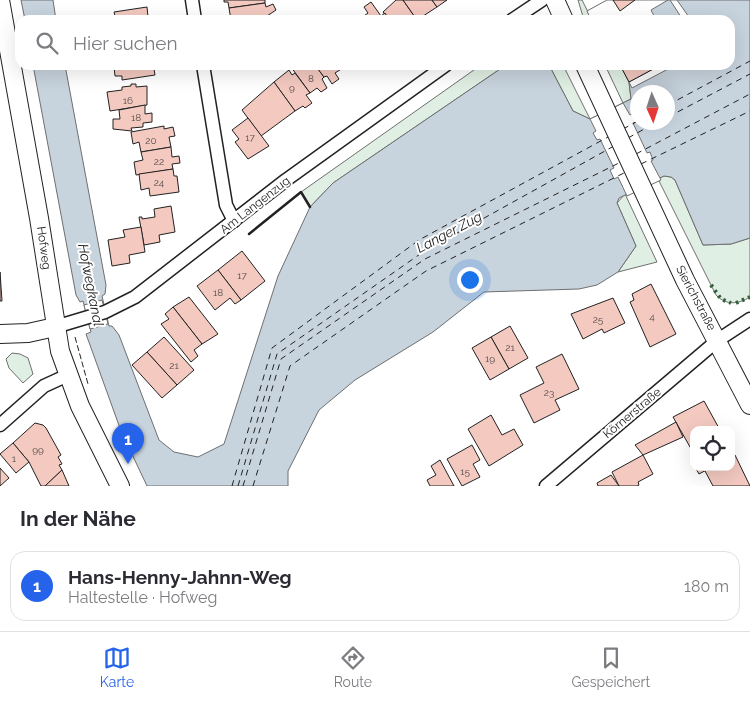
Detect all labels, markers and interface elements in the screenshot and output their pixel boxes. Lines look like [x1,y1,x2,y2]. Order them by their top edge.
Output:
search box [15,15,735,70]
icon: search [33,29,61,57]
text: Hier suchen [73,32,178,54]
house number: 8 [308,73,314,84]
house number: 9 [289,82,295,93]
north arrow [630,85,675,130]
house number: 16 [123,95,133,106]
house number: 18 [131,112,141,123]
house number: 17 [245,132,255,143]
house number: 20 [145,135,157,146]
house number: 22 [154,156,164,167]
street label: Am Langenzug [217,173,293,237]
house number: 24 [154,177,165,188]
water label: Langer Zug [413,208,485,256]
street label: Hofweg [34,225,54,271]
water label: Hofwegkanal [75,242,107,328]
street label: Sierichstraße [673,263,719,333]
your location [457,267,483,293]
house number: 17 [237,270,247,281]
house number: 18 [213,287,223,298]
house number: 4 [649,311,655,322]
house number: 25 [593,314,604,325]
house number: 21 [505,342,515,353]
house number: 19 [485,353,495,364]
house number: 21 [169,360,179,371]
street label: Körnerstraße [600,385,664,441]
house number: 23 [544,387,554,398]
pin: 1 [112,423,144,464]
map controls [690,426,735,471]
button: locate [690,426,735,471]
house number: 99 [32,444,44,455]
house number: 1 [12,453,17,464]
house number: 15 [460,466,470,477]
text: In der Nähe [20,506,136,531]
text: Hans-Henny-Jahnn-Weg [68,566,292,588]
text: 1 [33,577,41,596]
text: 180 m [684,577,729,596]
text: Haltestelle · Hofweg [68,588,217,607]
tab: Karte [100,644,134,690]
tab: Route [334,644,372,690]
tab: Gespeichert [572,644,650,690]

